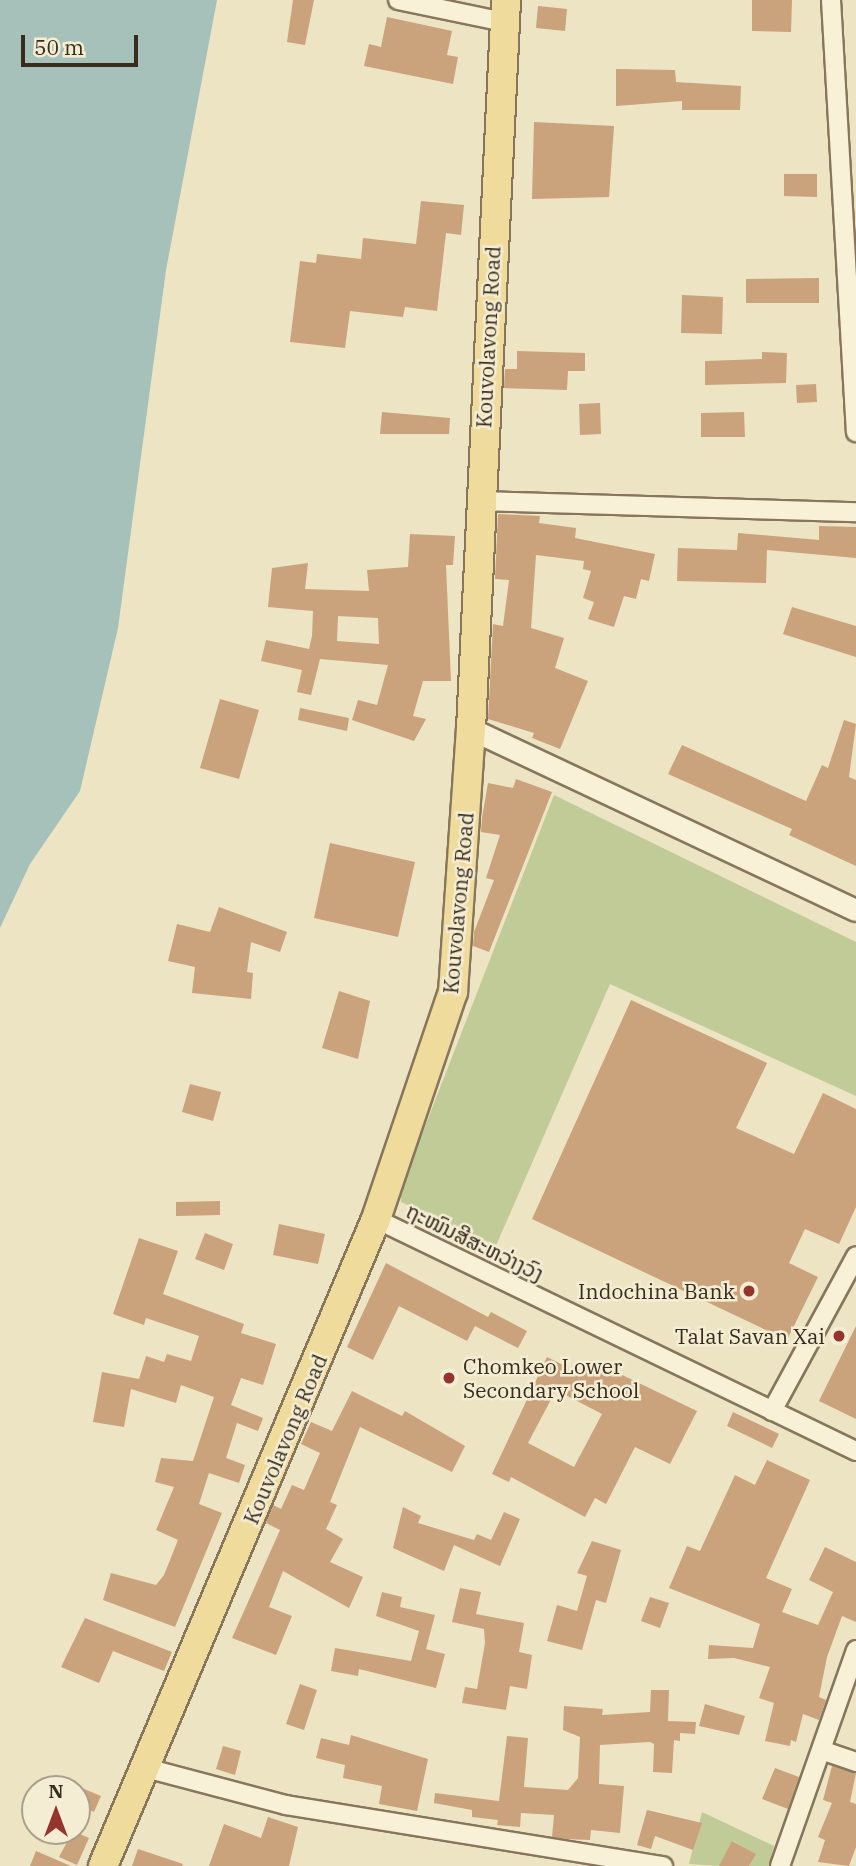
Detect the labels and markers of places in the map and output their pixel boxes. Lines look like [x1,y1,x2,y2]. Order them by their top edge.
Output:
place label: Indochina Bank [578,1278,735,1304]
marker: Indochina Bank [741,1283,757,1299]
place label: Talat Savan Xai [675,1323,825,1349]
marker: Talat Savan Xai [831,1328,847,1344]
place label: Chomkeo Lower Secondary School [463,1353,639,1403]
marker: Chomkeo Lower Secondary School [441,1370,457,1386]

